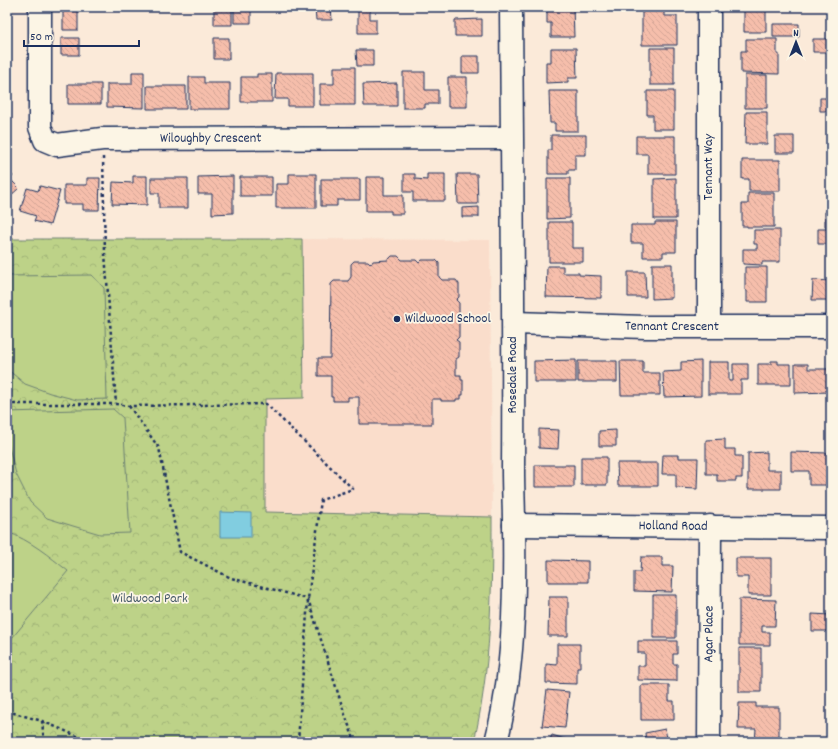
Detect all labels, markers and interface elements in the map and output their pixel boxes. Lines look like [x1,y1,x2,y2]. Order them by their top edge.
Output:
scale bar [24,22,139,48]
north arrow [776,22,816,62]
text: N [793,26,799,42]
text: 50 m [30,29,53,46]
street label: Wiloughby Crescent [160,129,261,149]
street label: Tennant Way [699,133,719,200]
place label: Wildwood School [405,309,491,329]
marker: Wildwood School [392,314,402,324]
street label: Tennant Crescent [625,316,719,337]
street label: Rosedale Road [503,336,523,414]
street label: Holland Road [638,516,708,537]
park label: Wildwood Park [112,589,188,609]
street label: Agar Place [699,606,720,662]

